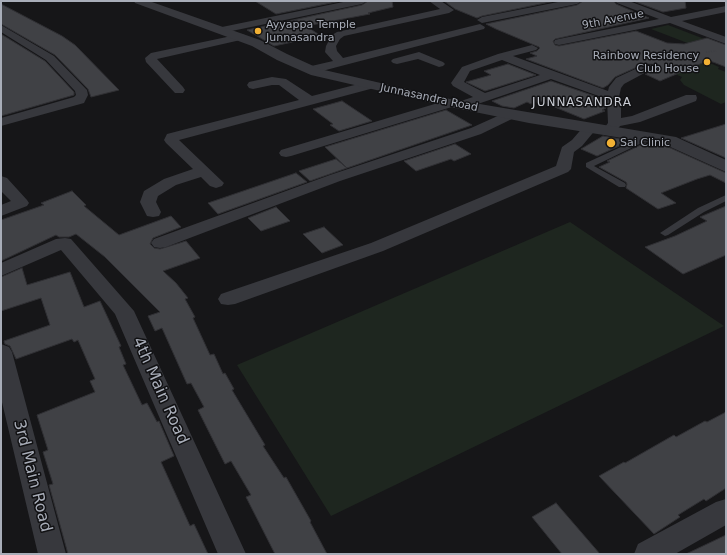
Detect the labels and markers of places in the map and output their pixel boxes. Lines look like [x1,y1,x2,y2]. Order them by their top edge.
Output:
place label: Ayyappa Temple Junnasandra [266,18,356,44]
marker: Ayyappa Temple Junnasandra [253,26,263,36]
place label: Rainbow Residency Club House [593,49,699,75]
marker: Rainbow Residency Club House [702,57,712,67]
place label: Sai Clinic [620,136,670,150]
marker: Sai Clinic [605,137,617,149]

